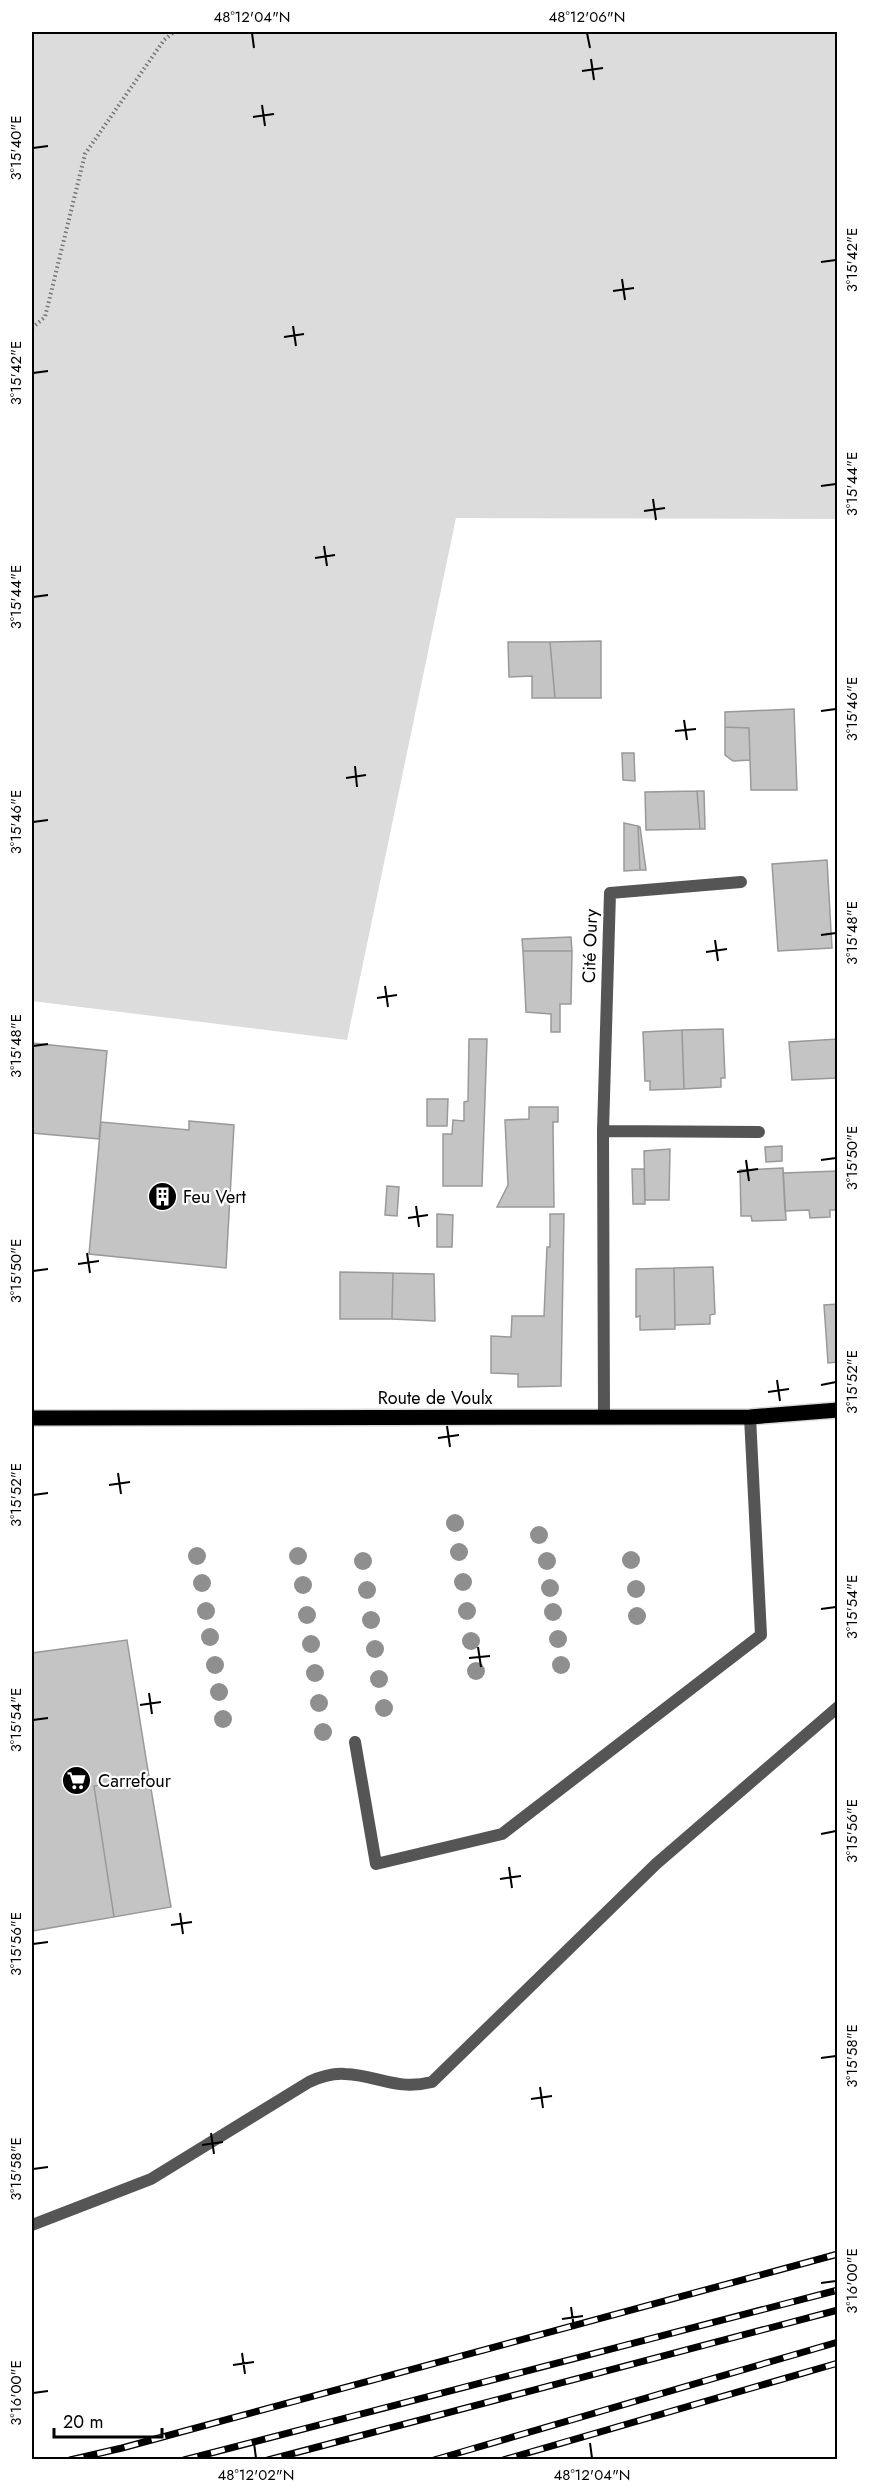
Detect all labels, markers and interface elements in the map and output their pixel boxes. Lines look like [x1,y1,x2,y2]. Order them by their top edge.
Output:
text: 48°12'04"N [213,6,291,28]
text: 48°12'06"N [549,6,625,28]
text: 3°15'40"E [5,116,27,180]
text: 3°15'42"E [841,228,863,292]
text: 3°15'42"E [5,341,27,405]
text: 3°15'44"E [841,452,863,516]
text: 3°15'44"E [5,565,27,629]
text: 3°15'46"E [841,677,863,741]
text: 3°15'46"E [5,790,27,854]
text: 3°15'48"E [841,901,863,965]
street label: Cité Oury [576,908,604,984]
text: 3°15'48"E [5,1014,27,1078]
text: 3°15'50"E [841,1126,863,1190]
building icon: Feu Vert [146,1181,178,1213]
place label: Feu Vert [183,1184,246,1210]
text: 3°15'50"E [5,1239,27,1303]
text: 3°15'52"E [841,1350,863,1414]
street label: Route de Voulx [378,1385,493,1411]
text: 3°15'52"E [5,1463,27,1527]
text: 3°15'54"E [841,1575,863,1639]
text: 3°15'54"E [5,1688,27,1752]
supermarket icon: Carrefour [61,1765,93,1797]
place label: Carrefour [98,1768,172,1794]
text: 3°15'56"E [841,1799,863,1863]
text: 3°15'56"E [5,1912,27,1976]
text: 3°15'58"E [841,2024,863,2088]
text: 3°15'58"E [5,2137,27,2201]
text: 3°16'00"E [841,2248,863,2314]
text: 3°16'00"E [5,2360,27,2426]
scale bar [54,2401,162,2439]
text: 20 m [63,2409,103,2435]
text: 48°12'02"N [218,2464,294,2486]
text: 48°12'04"N [553,2464,631,2486]

